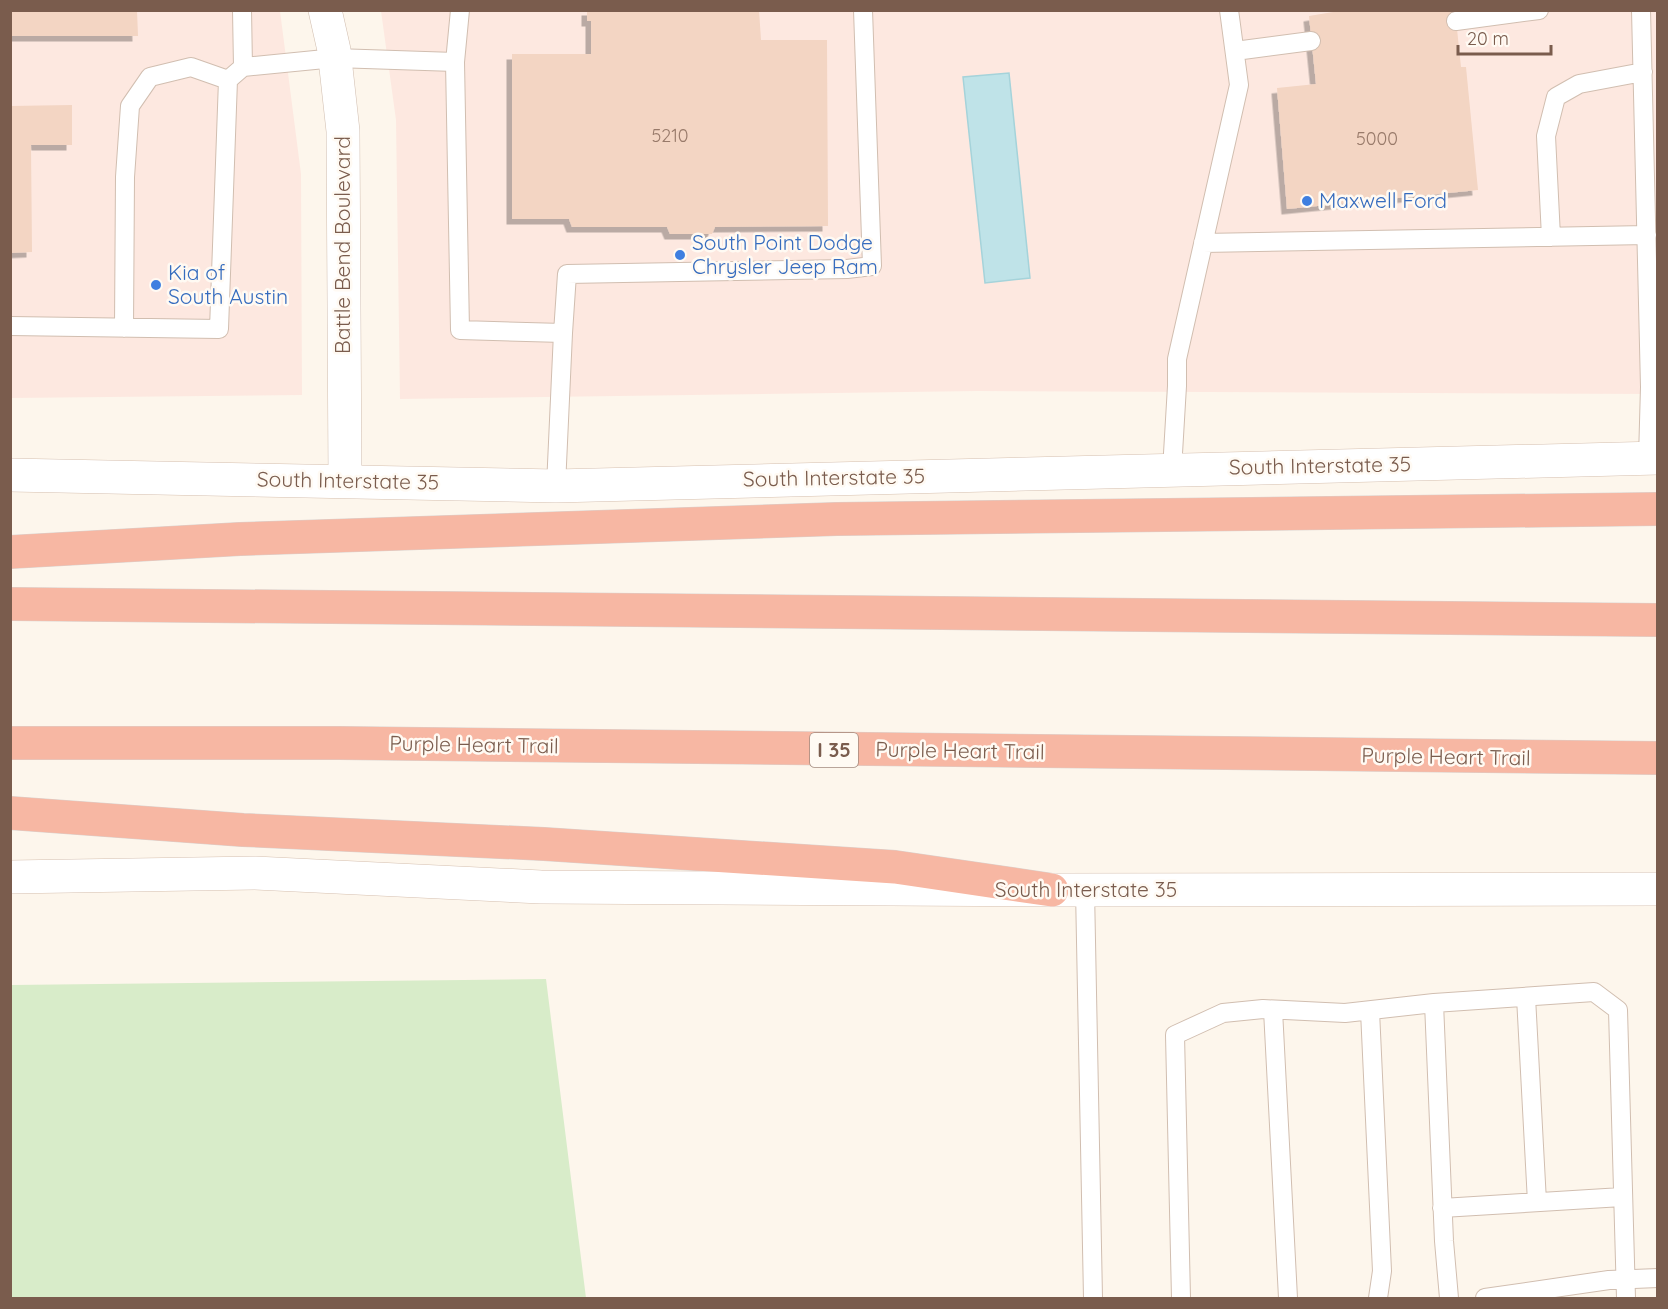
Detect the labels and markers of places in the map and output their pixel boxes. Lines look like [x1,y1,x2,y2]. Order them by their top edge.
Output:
place label: Maxwell Ford [1319,187,1447,213]
marker: Maxwell Ford [1300,194,1314,208]
place label: South Point Dodge Chrysler Jeep Ram [692,229,878,279]
marker: South Point Dodge Chrysler Jeep Ram [673,248,687,262]
place label: Kia of South Austin [168,259,288,309]
marker: Kia of South Austin [149,278,163,292]

